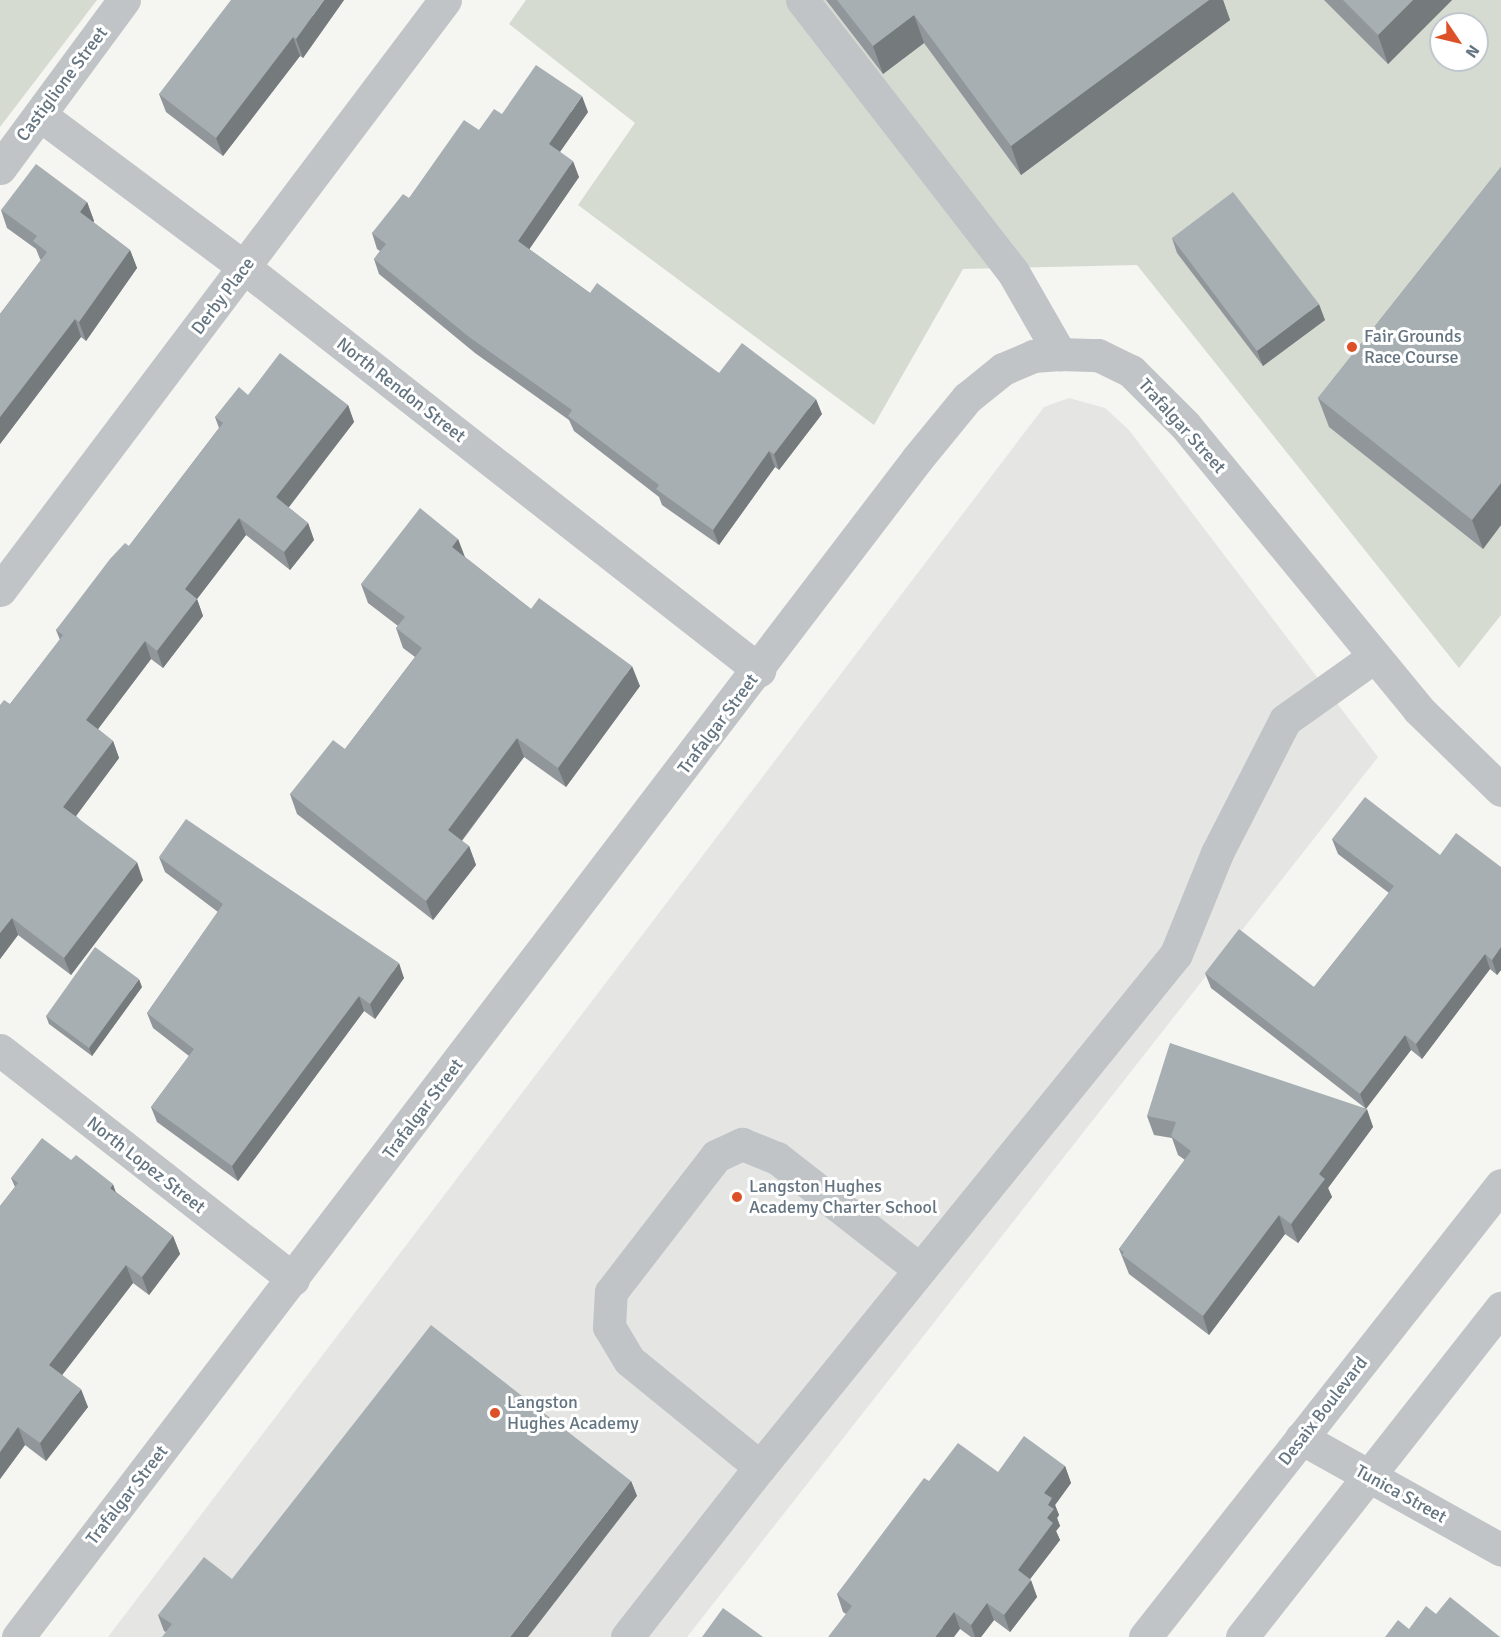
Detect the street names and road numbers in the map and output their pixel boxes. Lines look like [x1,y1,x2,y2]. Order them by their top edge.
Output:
street label: Castiglione Street [12,23,112,145]
street label: Derby Place [187,253,259,339]
street label: North Rendon Street [332,333,470,447]
street label: Trafalgar Street [1134,374,1230,478]
street label: Trafalgar Street [673,670,763,778]
street label: Trafalgar Street [378,1055,468,1163]
street label: North Lopez Street [82,1112,210,1218]
street label: Desaix Boulevard [1274,1352,1372,1470]
street label: Trafalgar Street [82,1441,172,1549]
street label: Tunica Street [1352,1460,1450,1528]

